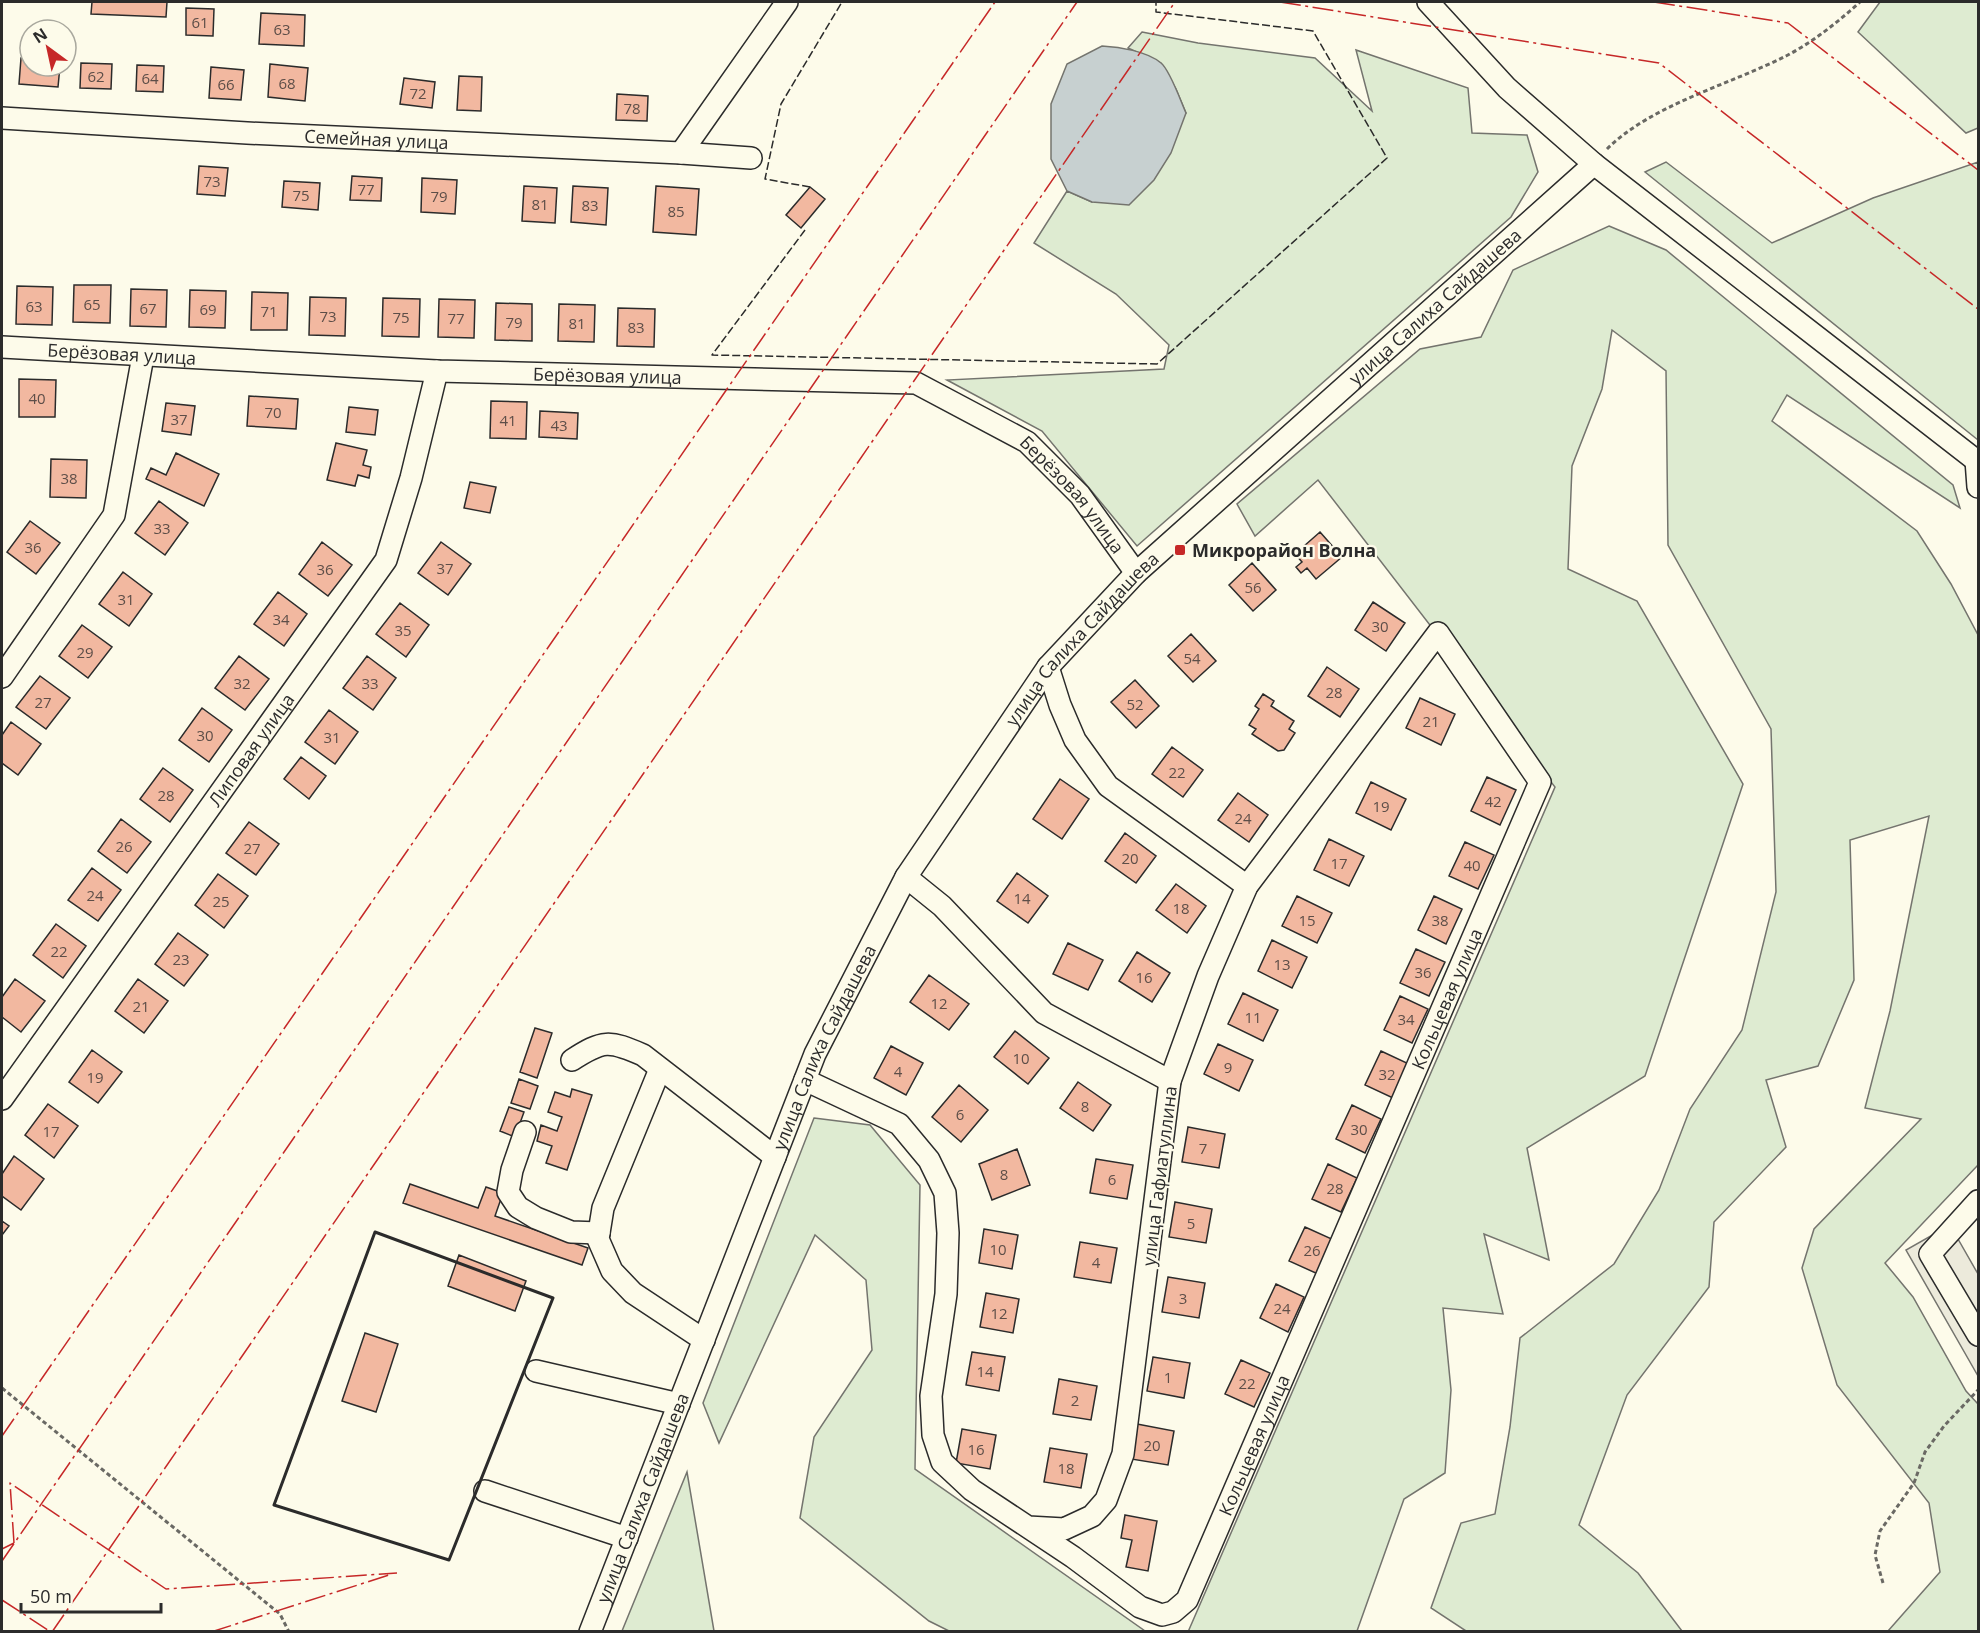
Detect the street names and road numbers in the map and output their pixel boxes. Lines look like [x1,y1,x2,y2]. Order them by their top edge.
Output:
street label: Семейная улица [304,124,449,154]
street label: улица Салиха Сайдашева [1343,223,1526,390]
street label: Берёзовая улица [47,338,197,370]
street label: Берёзовая улица [533,361,682,389]
street label: Берёзовая улица [1015,430,1130,558]
street label: улица Салиха Сайдашева [1000,547,1164,731]
street label: Липовая улица [202,688,299,811]
street label: Кольцевая улица [1405,925,1487,1073]
street label: улица Салиха Сайдашева [767,940,881,1153]
street label: улица Гафиатуллина [1136,1085,1182,1267]
street label: Кольцевая улица [1213,1371,1295,1519]
street label: улица Салиха Сайдашева [590,1389,694,1606]

